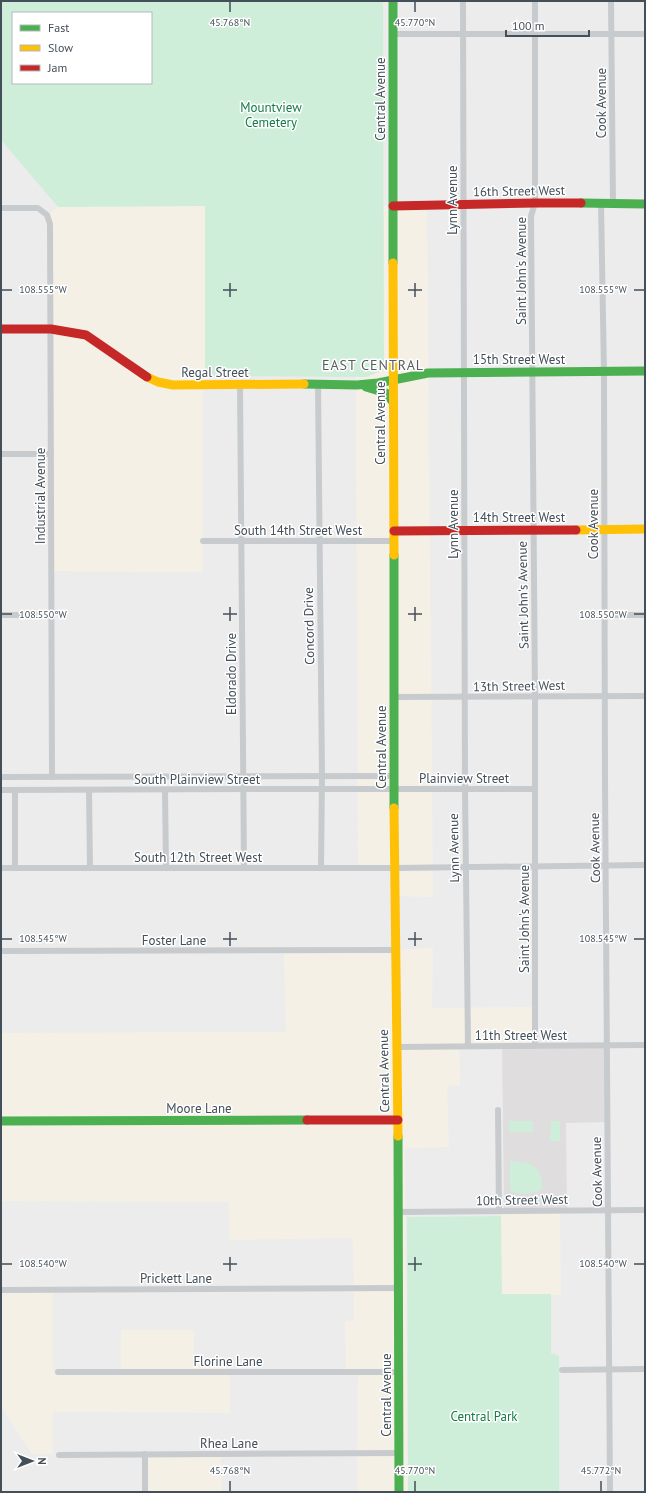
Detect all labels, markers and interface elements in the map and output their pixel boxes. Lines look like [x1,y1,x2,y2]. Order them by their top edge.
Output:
legend [12,12,152,84]
scale bar [506,12,589,38]
text: 45.768°N [210,16,250,29]
text: 45.770°N [395,16,435,29]
text: 100 m [512,18,545,33]
text: Fast [48,20,69,35]
text: Slow [48,40,73,55]
street label: Central Avenue [372,57,389,141]
text: Jam [47,60,67,75]
street label: Cook Avenue [593,68,610,138]
park label: Mountview Cemetery [240,99,302,131]
street label: Lynn Avenue [444,165,461,235]
street label: 16th Street West [473,182,566,200]
street label: Saint John's Avenue [513,217,530,325]
text: 108.555°W [19,283,67,296]
text: 108.555°W [579,283,627,296]
street label: 15th Street West [473,351,566,368]
district label: EAST CENTRAL [322,356,424,374]
street label: Regal Street [181,364,249,381]
street label: Central Avenue [372,381,389,465]
street label: Industrial Avenue [32,448,49,544]
street label: Lynn Avenue [445,489,462,559]
street label: Cook Avenue [585,489,602,559]
street label: 14th Street West [473,509,566,526]
street label: South 14th Street West [234,522,363,539]
street label: Saint John's Avenue [514,541,532,649]
street label: Concord Drive [300,587,318,665]
text: 108.550°W [19,608,67,621]
text: 108.550°W [579,608,627,621]
street label: Eldorado Drive [223,633,240,715]
street label: 13th Street West [473,677,566,695]
street label: Central Avenue [373,705,390,789]
street label: Plainview Street [419,770,510,787]
street label: South Plainview Street [134,771,261,788]
street label: Lynn Avenue [445,813,463,883]
street label: Cook Avenue [586,813,604,883]
street label: South 12th Street West [134,849,263,866]
street label: Saint John's Avenue [516,865,533,973]
text: 108.545°W [19,932,67,945]
street label: Foster Lane [142,932,206,949]
text: 108.545°W [579,932,627,945]
street label: 11th Street West [475,1027,568,1044]
street label: Central Avenue [375,1029,393,1113]
street label: Moore Lane [166,1100,232,1117]
street label: Cook Avenue [588,1137,606,1207]
street label: 10th Street West [476,1191,569,1209]
text: 108.540°W [19,1257,67,1270]
text: 108.540°W [579,1257,627,1270]
street label: Prickett Lane [140,1270,212,1287]
street label: Florine Lane [193,1353,263,1370]
street label: Central Avenue [378,1353,395,1437]
park label: Central Park [450,1408,518,1425]
street label: Rhea Lane [200,1435,258,1452]
north arrow [12,1441,52,1481]
text: N [35,1457,49,1465]
text: 45.768°N [210,1464,250,1477]
text: 45.770°N [395,1464,435,1477]
text: 45.772°N [581,1464,621,1477]

